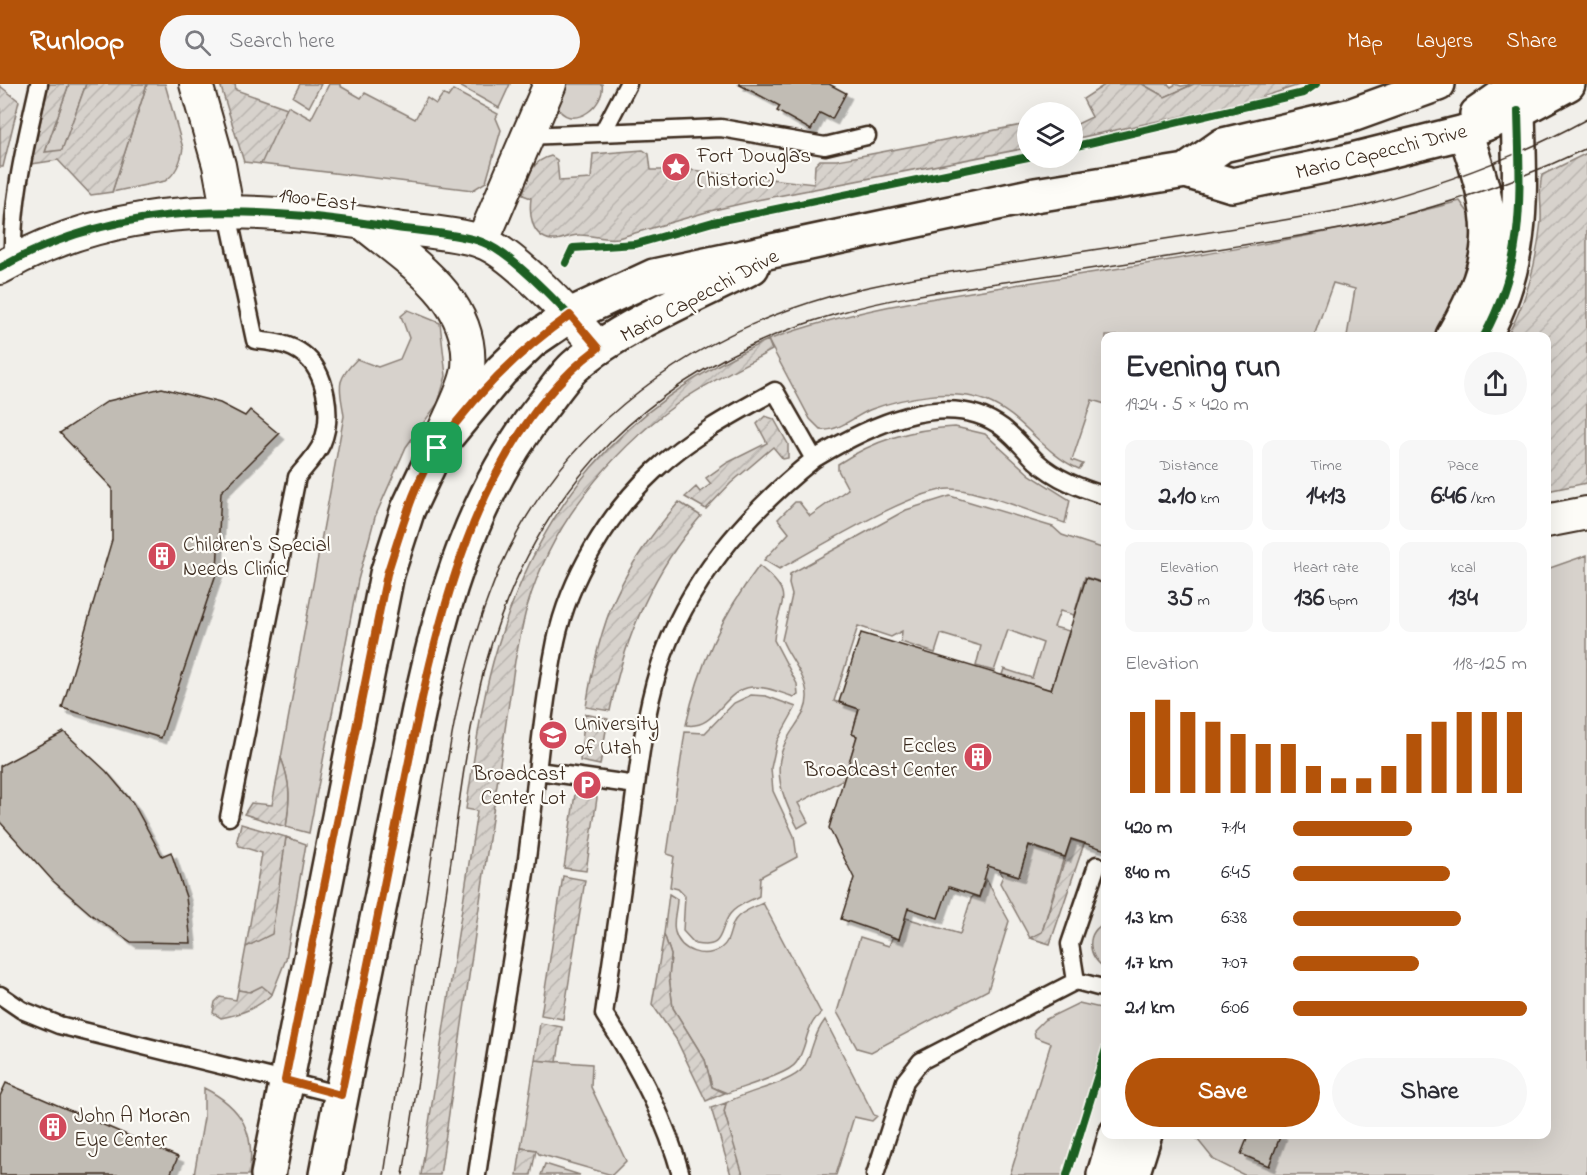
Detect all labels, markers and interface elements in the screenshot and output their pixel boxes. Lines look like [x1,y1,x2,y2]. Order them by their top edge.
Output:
search box [160,15,580,69]
text: Runloop [30,22,124,63]
icon: search [181,26,214,59]
text: Search here [229,26,335,58]
text: Map [1347,27,1383,57]
text: Layers [1416,27,1473,57]
text: Share [1506,27,1557,57]
map controls [1017,102,1083,168]
button: layers [1017,102,1083,168]
street label: Mario Capecchi Drive [1293,117,1471,189]
place label: Fort Douglas (historic) [696,142,811,196]
place icon: Fort Douglas (historic) [660,151,692,183]
street label: 1900 East [277,181,358,221]
street label: Mario Capecchi Drive [615,242,785,351]
text: Evening run [1125,344,1280,392]
button: share [1464,352,1527,415]
text: 19:24 · 5 × 420 m [1125,391,1249,420]
pin [411,422,462,473]
icon: arrive [420,431,453,464]
text: Distance [1160,454,1218,478]
text: Time [1310,454,1342,478]
text: Pace [1447,454,1479,478]
text: 2.10 [1158,478,1196,516]
text: 14:13 [1306,478,1346,516]
text: 6:46 [1431,478,1467,516]
text: km [1196,487,1220,511]
text: /km [1467,487,1495,511]
place label: Children's Special Needs Clinic [183,531,330,585]
building icon: Children's Special Needs Clinic [146,540,178,572]
text: Elevation [1160,556,1218,580]
text: Heart rate [1293,556,1359,580]
text: kcal [1450,556,1476,580]
text: 35 [1168,580,1194,618]
text: 136 [1294,580,1324,618]
text: 134 [1448,580,1478,618]
text: m [1194,589,1210,613]
text: bpm [1324,589,1358,613]
text: Elevation [1125,650,1199,679]
text: 118–125 m [1453,650,1527,679]
place label: University of Utah [574,710,659,764]
school or university icon: University of Utah [537,719,569,751]
place label: Eccles Broadcast Center [803,732,957,786]
building icon: Eccles Broadcast Center [962,741,994,773]
place label: Broadcast Center Lot [472,760,566,814]
parking icon: Broadcast Center Lot [571,769,603,801]
text: 420 m [1125,814,1172,843]
text: 7:14 [1221,814,1246,843]
text: 840 m [1125,859,1170,888]
text: 6:45 [1221,859,1251,888]
text: 1.3 km [1125,904,1173,933]
text: 6:38 [1221,904,1247,933]
text: 1.7 km [1125,949,1173,978]
text: 7:07 [1221,949,1248,978]
text: 2.1 km [1125,994,1175,1023]
text: 6:06 [1221,994,1249,1023]
button: Save [1125,1058,1320,1127]
button: Share [1332,1058,1527,1127]
place label: John A Moran Eye Center [74,1102,190,1158]
building icon: John A Moran Eye Center [37,1111,69,1143]

